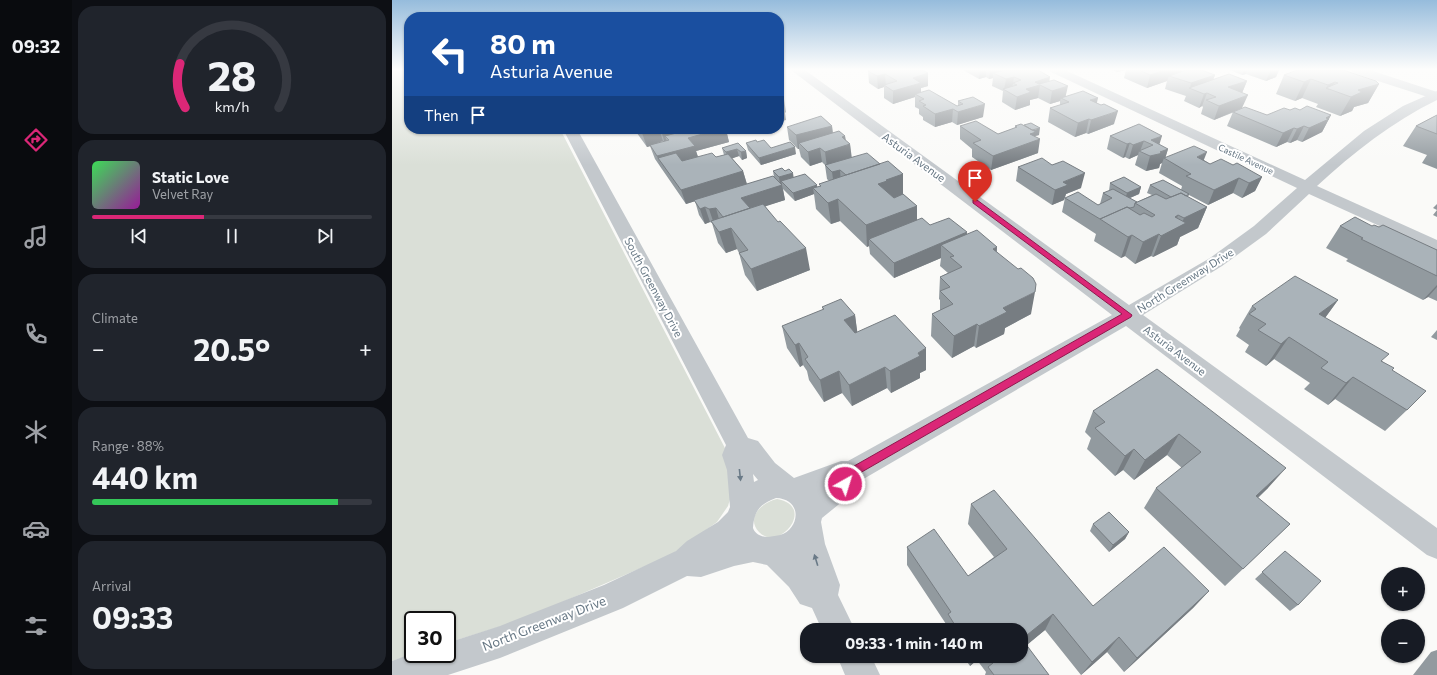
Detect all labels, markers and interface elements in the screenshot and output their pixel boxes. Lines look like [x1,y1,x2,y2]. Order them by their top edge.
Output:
text: 80 m [490,26,556,60]
icon: left [424,28,476,80]
text: 09:32 [12,35,60,57]
text: 28 [207,49,257,100]
text: Asturia Avenue [490,60,613,82]
text: km/h [215,96,249,114]
icon: arrive [467,104,489,126]
text: Then [424,106,459,124]
icon: directions [22,126,50,154]
street label: Asturia Avenue [880,130,948,184]
street label: Castile Avenue [1217,141,1276,177]
pin [958,161,992,202]
icon: arrive [964,167,986,189]
text: Static Love [152,168,229,186]
text: Velvet Ray [152,186,213,202]
icon: music [22,223,50,251]
icon: previous [128,225,150,247]
icon: pause [221,225,243,247]
icon: next [314,225,336,247]
street label: South Greenway Drive [622,235,686,339]
street label: North Greenway Drive [1135,245,1236,315]
text: Climate [92,310,138,326]
icon: phone [22,320,50,348]
street label: Asturia Avenue [1141,322,1209,378]
text: 20.5° [193,330,270,367]
text: − [92,335,105,362]
text: + [359,335,372,362]
icon: climate [22,418,50,446]
text: Range · 88% [92,438,164,454]
text: 440 km [92,458,198,495]
position arrow [824,463,866,505]
one-way arrow [737,469,743,481]
icon: car [22,515,50,543]
one-way arrow [813,554,819,566]
map controls [1381,567,1425,663]
button: + [1381,567,1425,611]
text: Arrival [92,578,131,594]
street label: North Greenway Drive [480,592,608,654]
text: 09:33 [92,598,173,635]
speed limit sign: 30 [404,611,456,663]
icon: filters [22,612,50,640]
button: − [1381,619,1425,663]
text: 09:33 · 1 min · 140 m [845,634,983,652]

